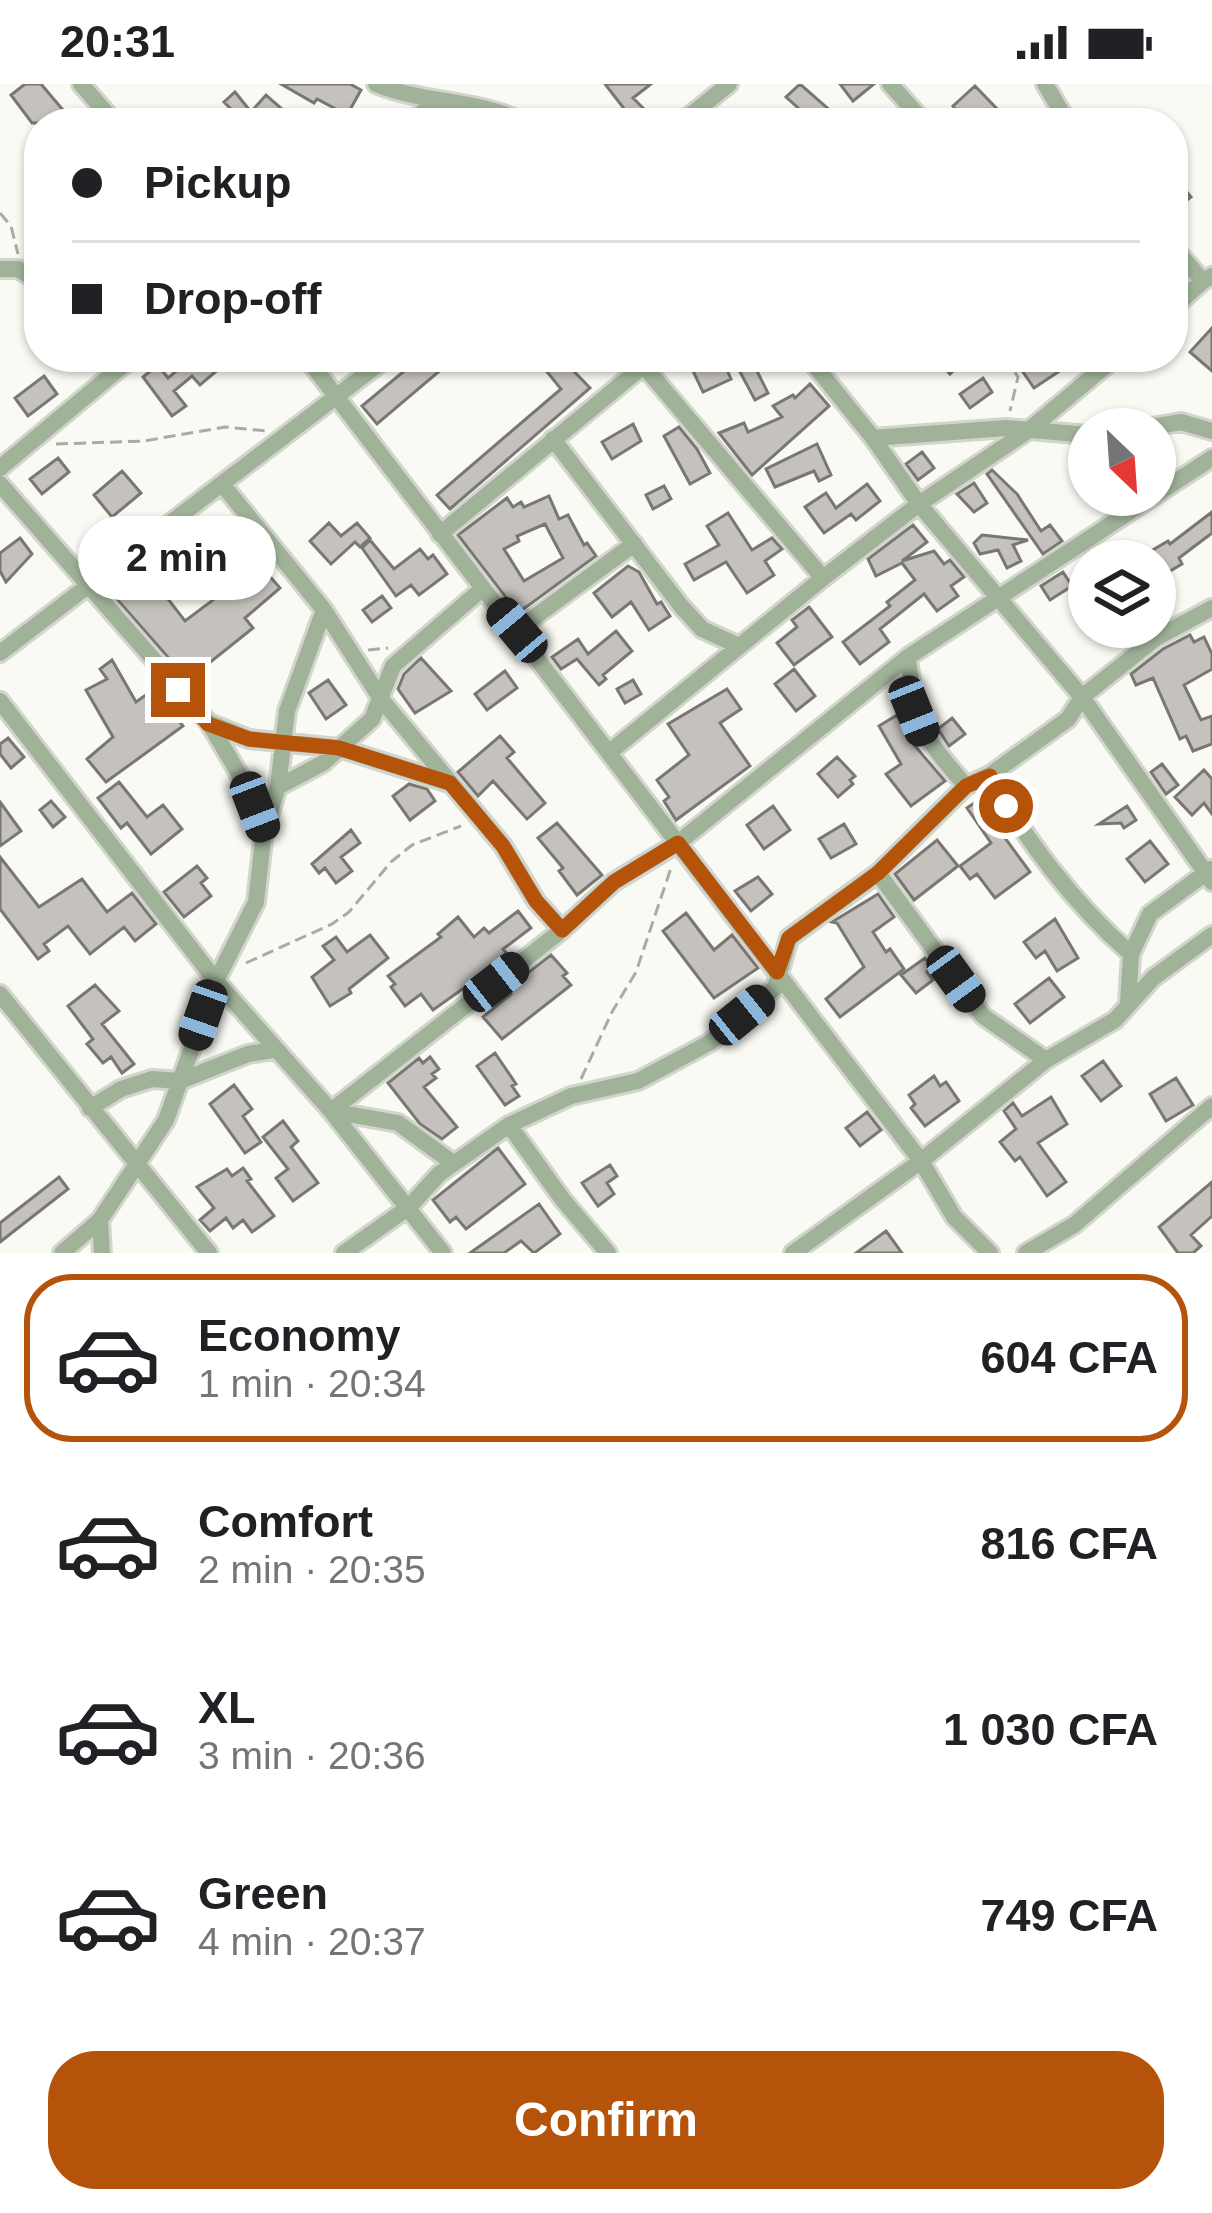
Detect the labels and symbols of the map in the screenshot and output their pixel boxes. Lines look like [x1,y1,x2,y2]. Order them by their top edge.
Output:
north arrow [1068,408,1176,516]
callout: 2 min [79,516,277,600]
car [480,591,554,669]
route end [151,663,205,717]
car [884,671,944,751]
car [225,767,285,847]
route start [979,779,1033,833]
car [920,939,992,1019]
car [457,946,535,1018]
car [174,975,232,1055]
car [703,978,781,1052]

